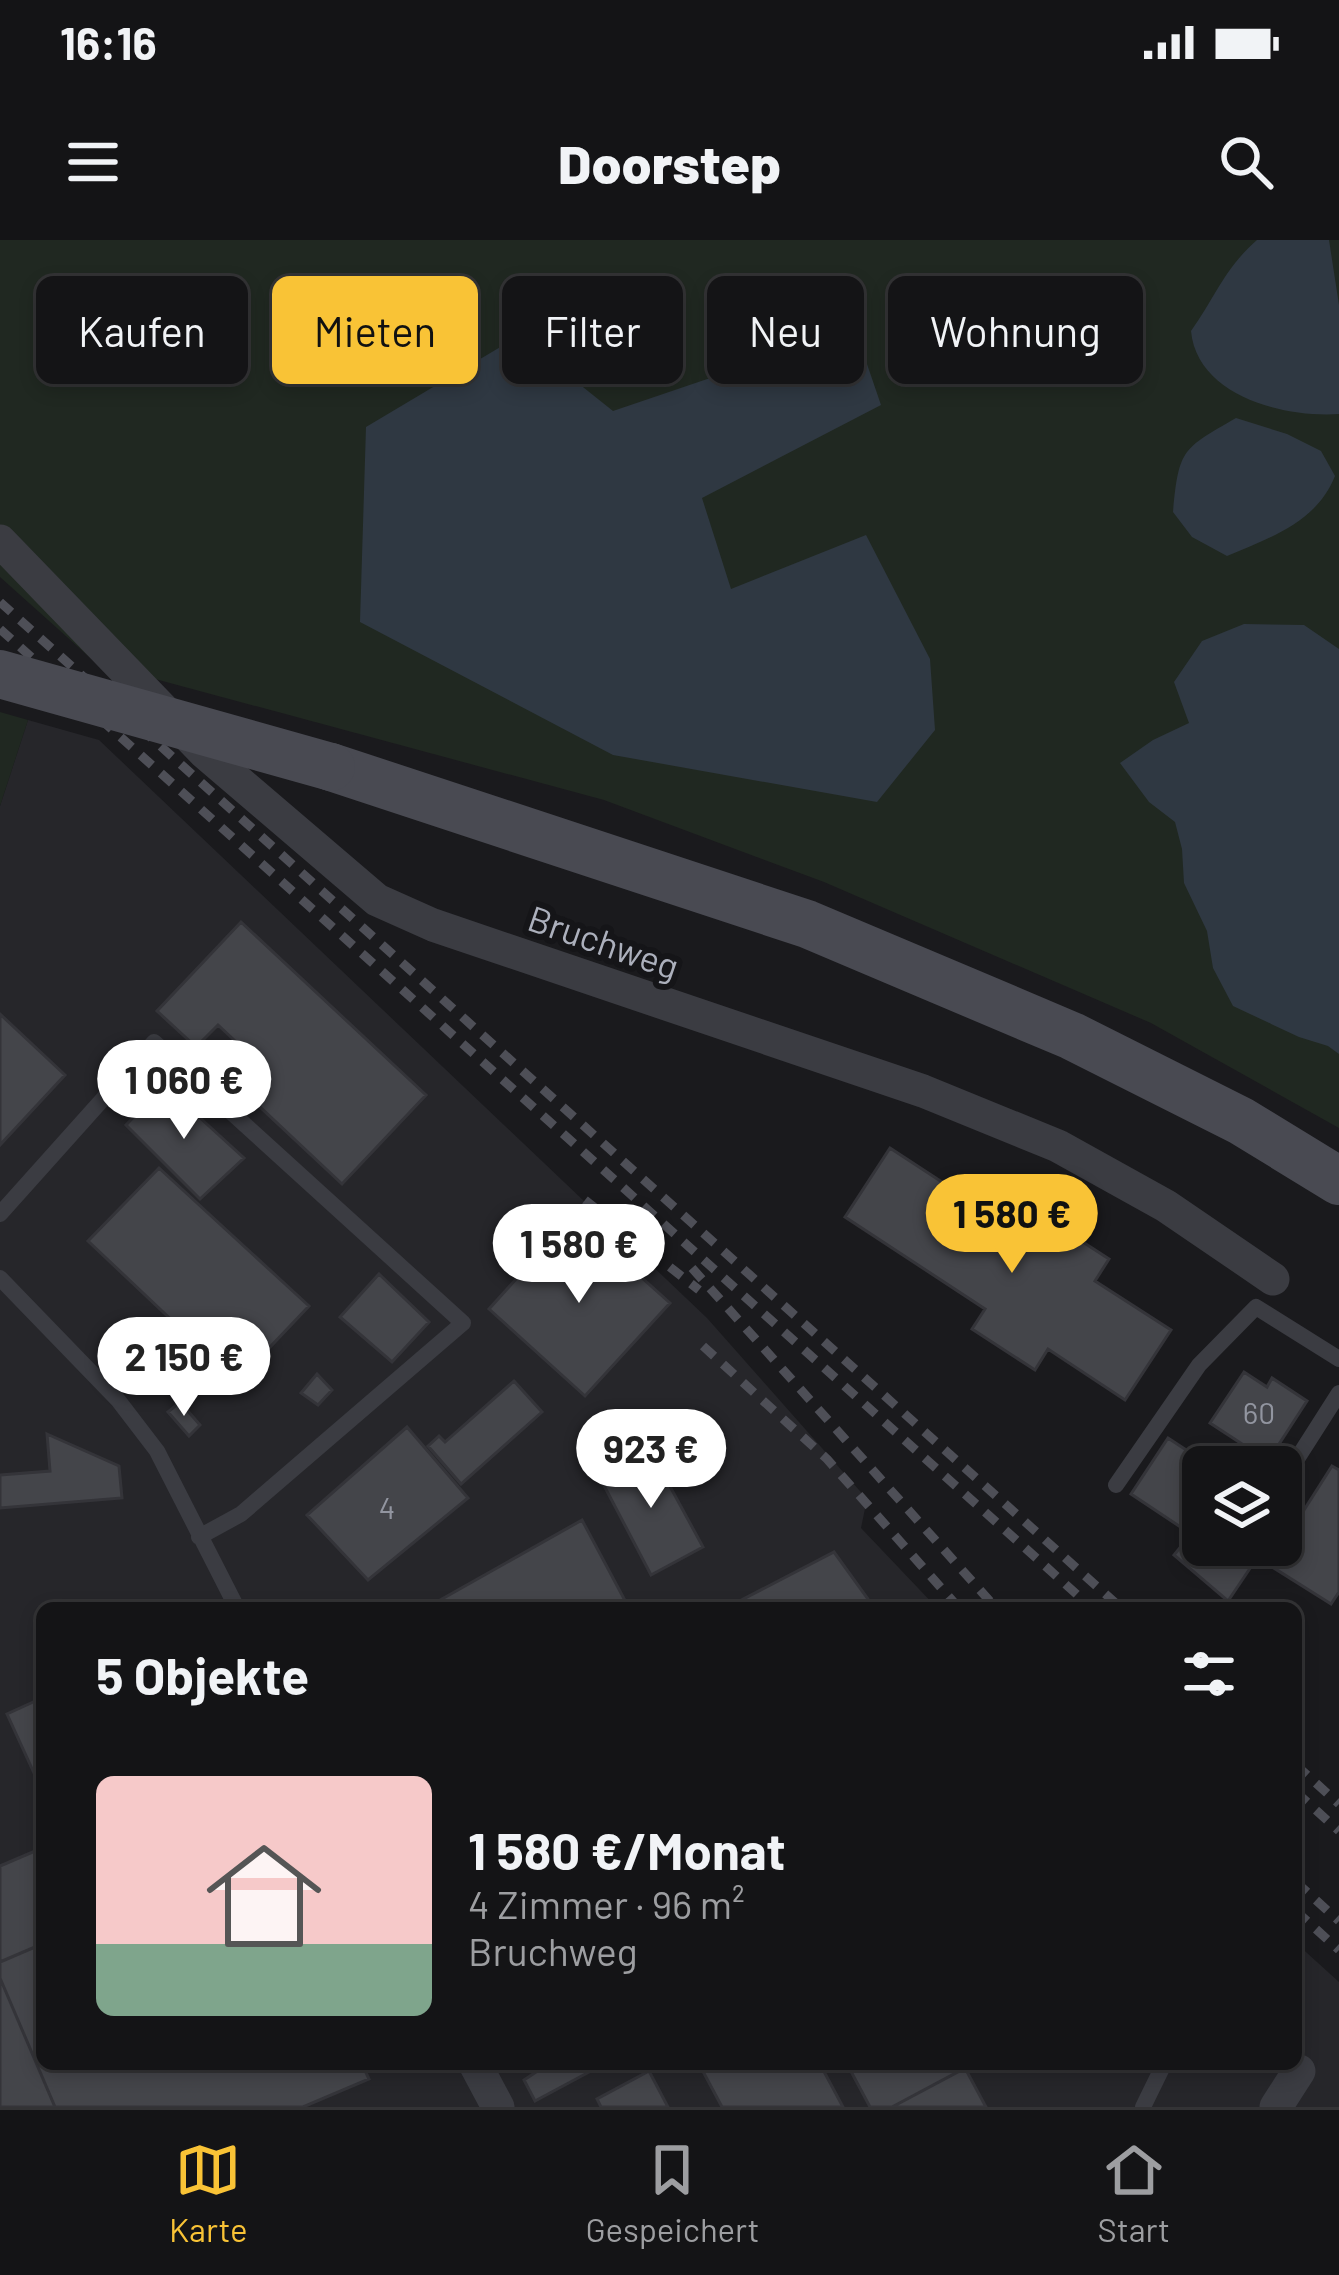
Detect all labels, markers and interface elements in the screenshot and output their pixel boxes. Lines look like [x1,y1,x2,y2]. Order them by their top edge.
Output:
text: 16:16 [60,15,157,69]
icon: menu [60,129,126,195]
icon: search [1213,129,1279,195]
text: Doorstep [558,130,781,195]
chip: Kaufen [36,276,248,384]
chip: Mieten [272,276,478,384]
chip: Filter [502,276,683,384]
chip: Neu [707,276,864,384]
chip: Wohnung [888,276,1143,384]
street label: Bruchweg [523,895,685,987]
pin: 1 060 € [73,1040,295,1142]
text: 1 060 € [124,1055,244,1102]
pin: 1 580 € [901,1174,1123,1276]
text: 1 580 € [953,1189,1071,1236]
pin: 1 580 € [468,1204,690,1306]
text: 1 580 € [520,1219,638,1266]
pin: 2 150 € [73,1317,295,1419]
text: 2 150 € [124,1332,244,1379]
house number: 60 [1243,1394,1275,1430]
pin: 923 € [567,1409,735,1511]
text: 923 € [603,1424,699,1471]
map controls [1182,1446,1302,1566]
button: layers [1182,1446,1302,1566]
house number: 4 [379,1489,395,1525]
icon: filters [1176,1641,1242,1707]
text: 5 Objekte [96,1644,309,1705]
text: 1 580 €/Monat [468,1819,786,1880]
icon: home [192,1824,336,1968]
text: 4 Zimmer · 96 m² [468,1880,745,1927]
text: Bruchweg [468,1927,638,1974]
tab: Karte [169,2137,248,2249]
tab: Gespeichert [585,2137,760,2249]
tab: Start [1097,2137,1170,2249]

